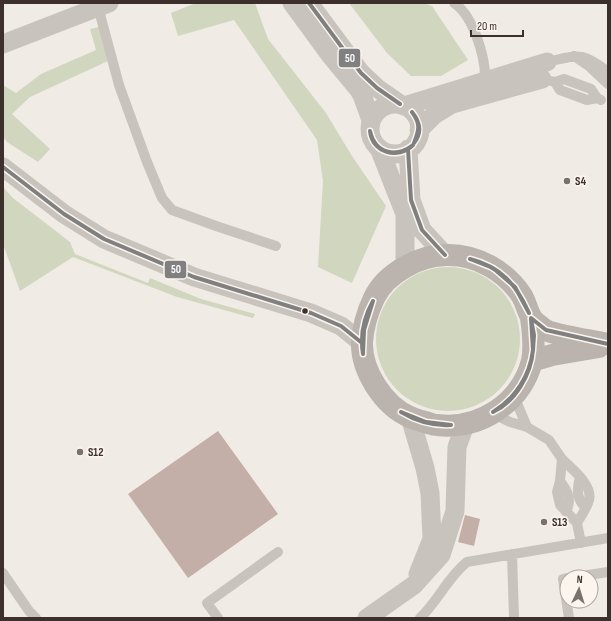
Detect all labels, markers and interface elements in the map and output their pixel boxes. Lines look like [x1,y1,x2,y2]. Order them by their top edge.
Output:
scale bar [471,12,523,38]
text: 20 m [477,19,497,34]
line badge: 50 [338,48,361,68]
text: 50 [345,52,355,65]
place label: S4 [575,174,587,189]
marker: S4 [562,176,572,186]
line badge: 50 [164,260,187,279]
text: 50 [171,263,181,276]
unlabelled marker [300,306,310,316]
place label: S12 [88,445,103,460]
marker: S12 [75,447,85,457]
place label: S13 [552,515,567,530]
marker: S13 [539,517,549,527]
north arrow [559,569,599,609]
text: N [576,573,583,586]

